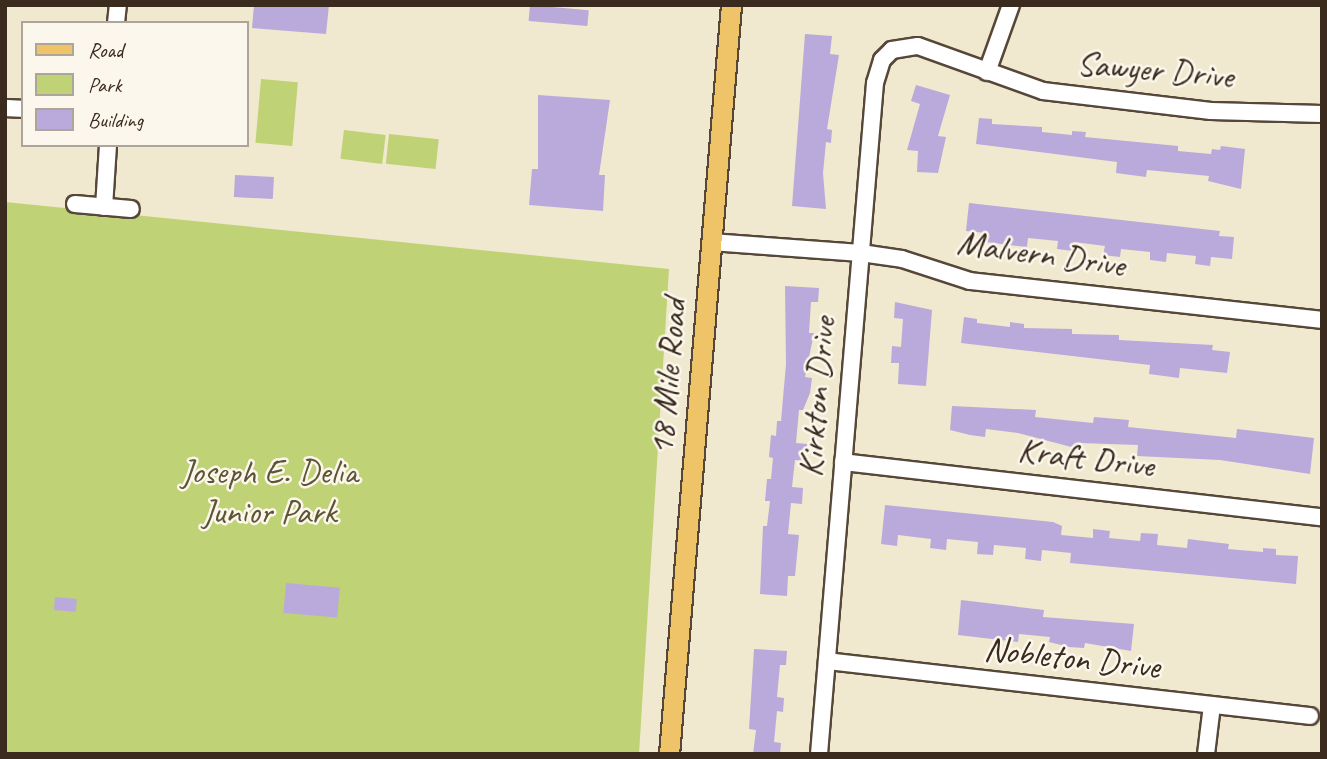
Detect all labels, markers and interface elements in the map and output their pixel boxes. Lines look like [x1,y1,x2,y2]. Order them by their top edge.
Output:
legend [21,21,248,147]
text: Road [88,37,123,63]
street label: Sawyer Drive [1075,42,1235,98]
text: Park [88,72,121,98]
text: Building [88,107,143,133]
street label: Malvern Drive [954,221,1128,287]
street label: 18 Mile Road [640,297,696,457]
street label: Kirkton Drive [789,315,845,479]
street label: Kraft Drive [1016,429,1156,487]
park label: Joseph E. Delia Junior Park [181,451,357,533]
street label: Nobleton Drive [982,628,1162,688]

